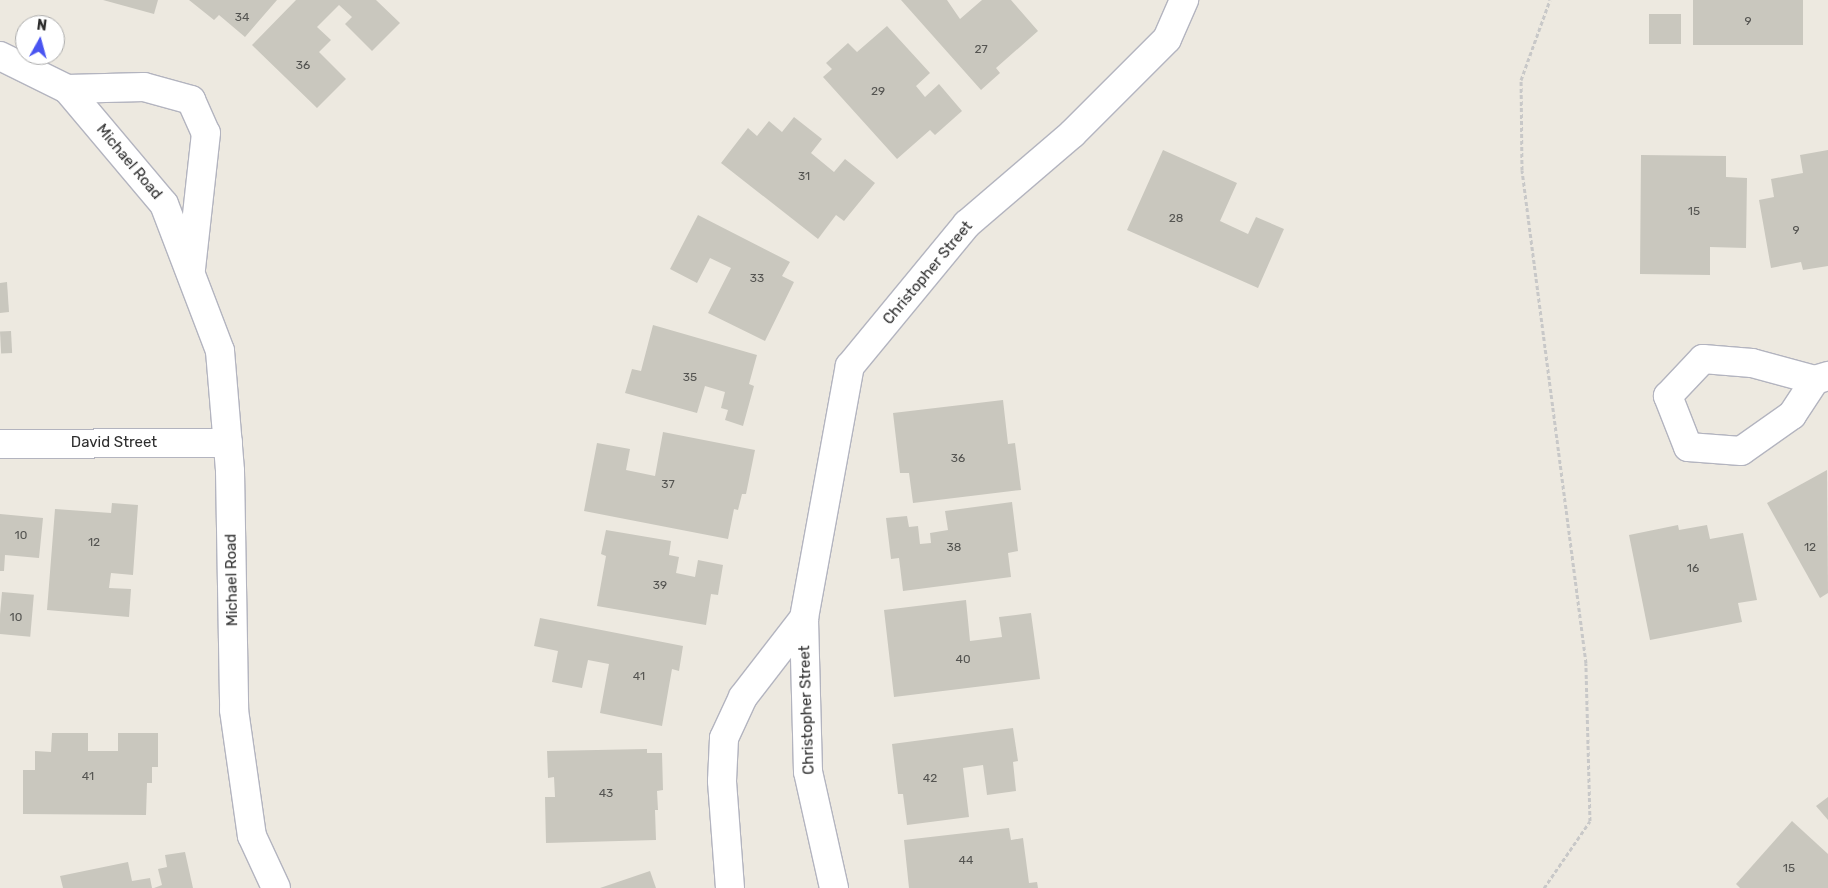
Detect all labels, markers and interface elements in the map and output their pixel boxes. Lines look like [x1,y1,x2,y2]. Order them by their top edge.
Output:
house number: 34 [235,11,249,25]
north arrow [15,15,65,65]
house number: 9 [1744,15,1752,29]
text: N [36,17,48,35]
house number: 27 [974,43,988,57]
house number: 36 [296,59,310,73]
house number: 29 [871,85,885,99]
street label: Michael Road [92,121,166,203]
house number: 31 [798,170,810,184]
house number: 15 [1688,205,1700,219]
house number: 28 [1169,212,1183,226]
street label: Christopher Street [879,218,977,328]
house number: 9 [1792,224,1800,238]
house number: 33 [750,272,764,286]
house number: 35 [683,371,697,385]
street label: David Street [71,434,157,452]
house number: 36 [951,452,965,466]
house number: 37 [661,478,675,492]
house number: 10 [15,529,27,543]
street label: Michael Road [222,534,242,626]
house number: 12 [88,536,100,550]
house number: 38 [947,541,961,555]
house number: 12 [1804,541,1816,555]
house number: 16 [1687,562,1699,576]
house number: 39 [653,579,667,593]
house number: 10 [10,611,22,625]
street label: Christopher Street [796,645,818,775]
house number: 40 [955,653,971,667]
house number: 41 [633,670,645,684]
house number: 41 [82,770,94,784]
house number: 42 [923,772,937,786]
house number: 43 [599,787,613,801]
house number: 44 [959,854,973,868]
house number: 15 [1783,862,1795,876]

